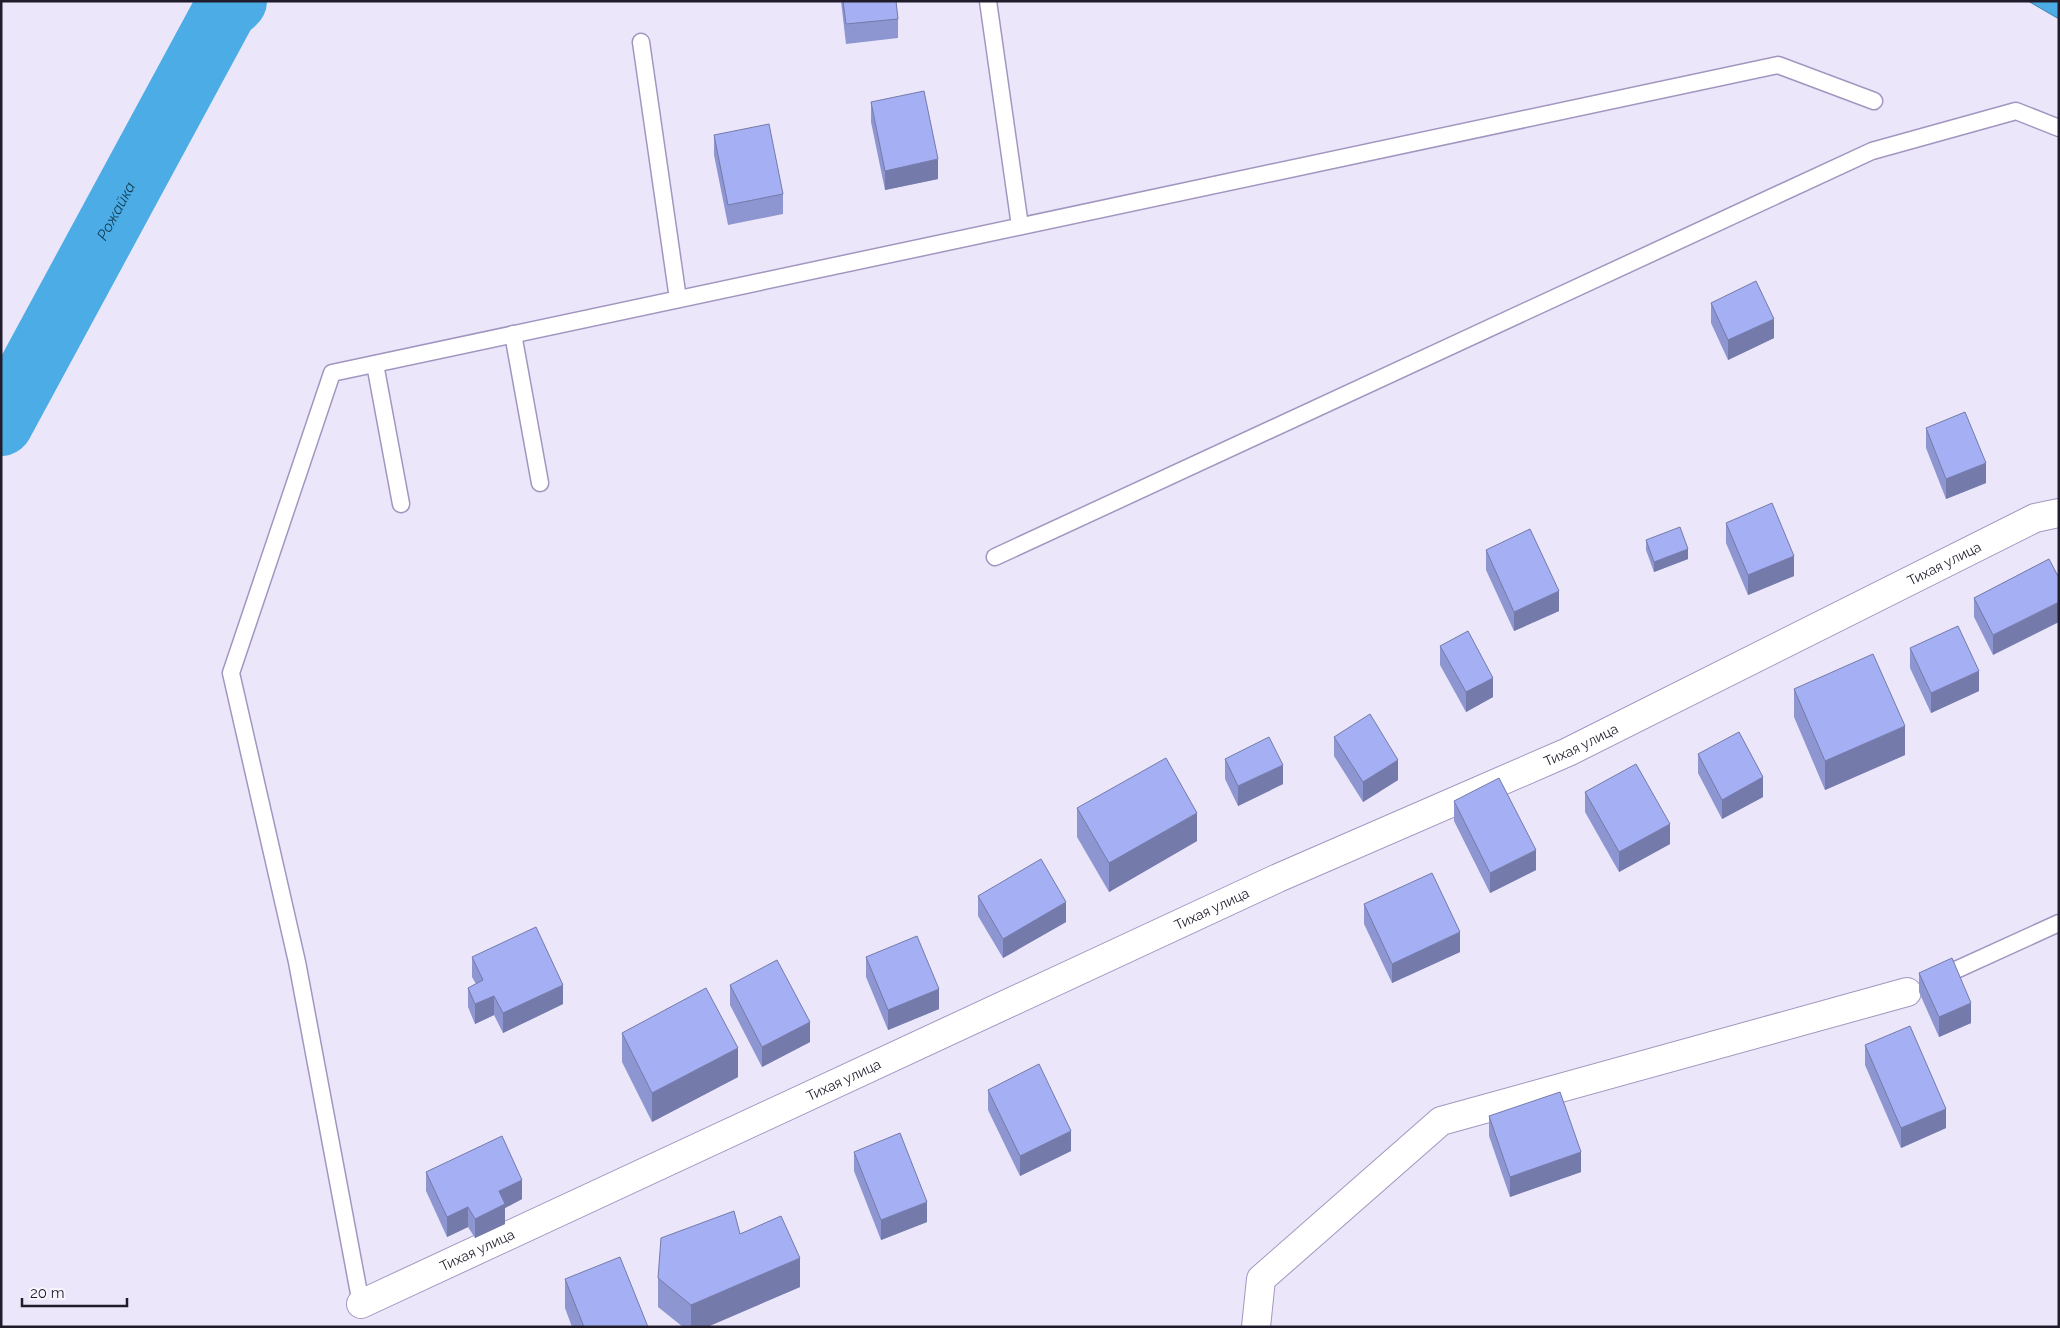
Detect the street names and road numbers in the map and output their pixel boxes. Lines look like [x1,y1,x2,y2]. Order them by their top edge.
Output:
street label: Тихая улица [1905,538,1984,589]
street label: Тихая улица [1541,720,1621,769]
street label: Тихая улица [1172,885,1251,933]
street label: Тихая улица [804,1056,883,1104]
street label: Тихая улица [437,1226,517,1274]

